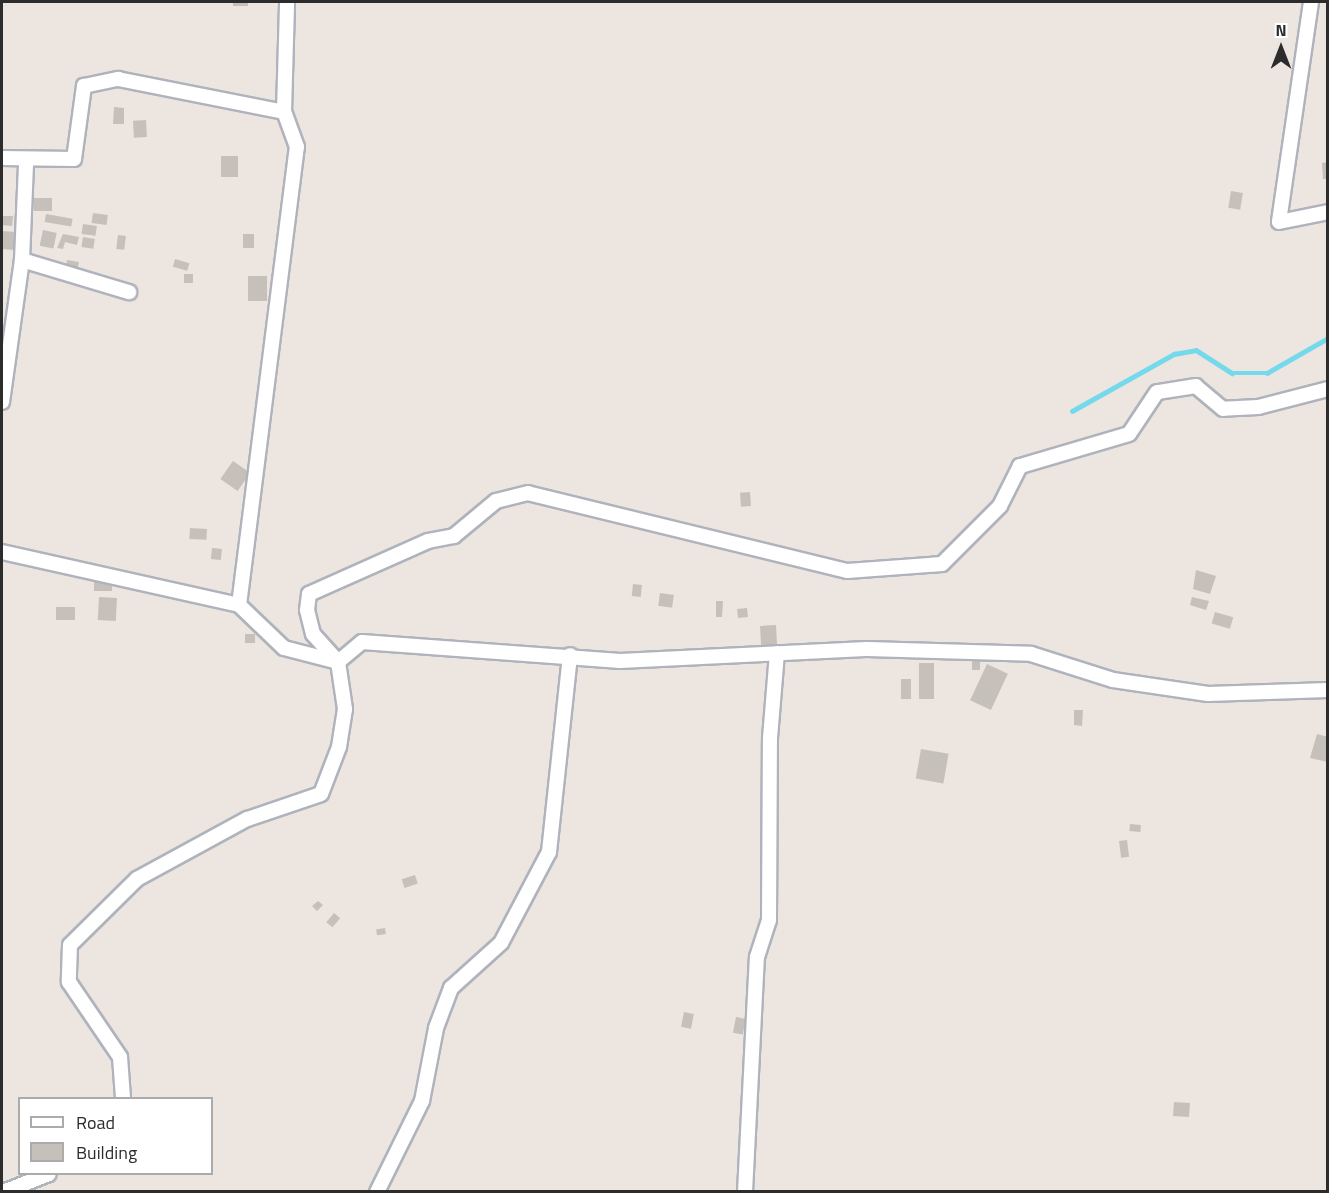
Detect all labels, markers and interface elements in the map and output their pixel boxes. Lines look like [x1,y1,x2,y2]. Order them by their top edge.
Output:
north arrow [1251,18,1311,78]
text: N [1275,18,1287,42]
legend [18,1097,213,1175]
text: Road [76,1109,115,1136]
text: Building [76,1139,137,1166]

